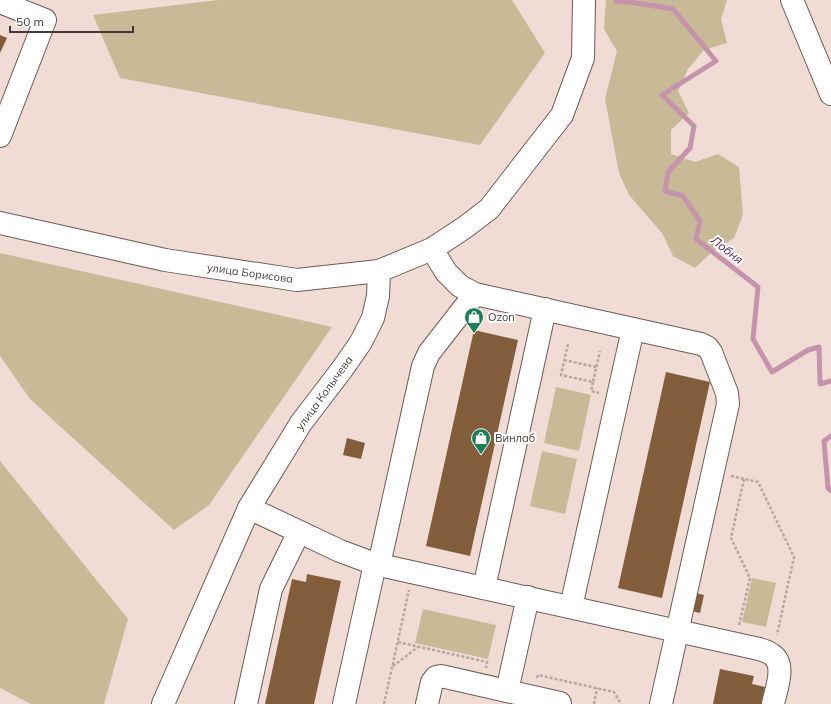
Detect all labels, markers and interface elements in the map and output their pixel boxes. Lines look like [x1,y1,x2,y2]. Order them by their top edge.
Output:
scale bar [10,8,133,34]
text: 50 m [16,14,44,29]
water label: Лобня [707,232,747,267]
street label: улица Борисова [206,260,294,286]
shop icon: Ozon [463,306,485,334]
place label: Ozon [488,310,515,324]
street label: улица Колычева [292,353,356,433]
shop icon: Винлаб [470,427,492,455]
place label: Винлаб [495,431,535,445]

